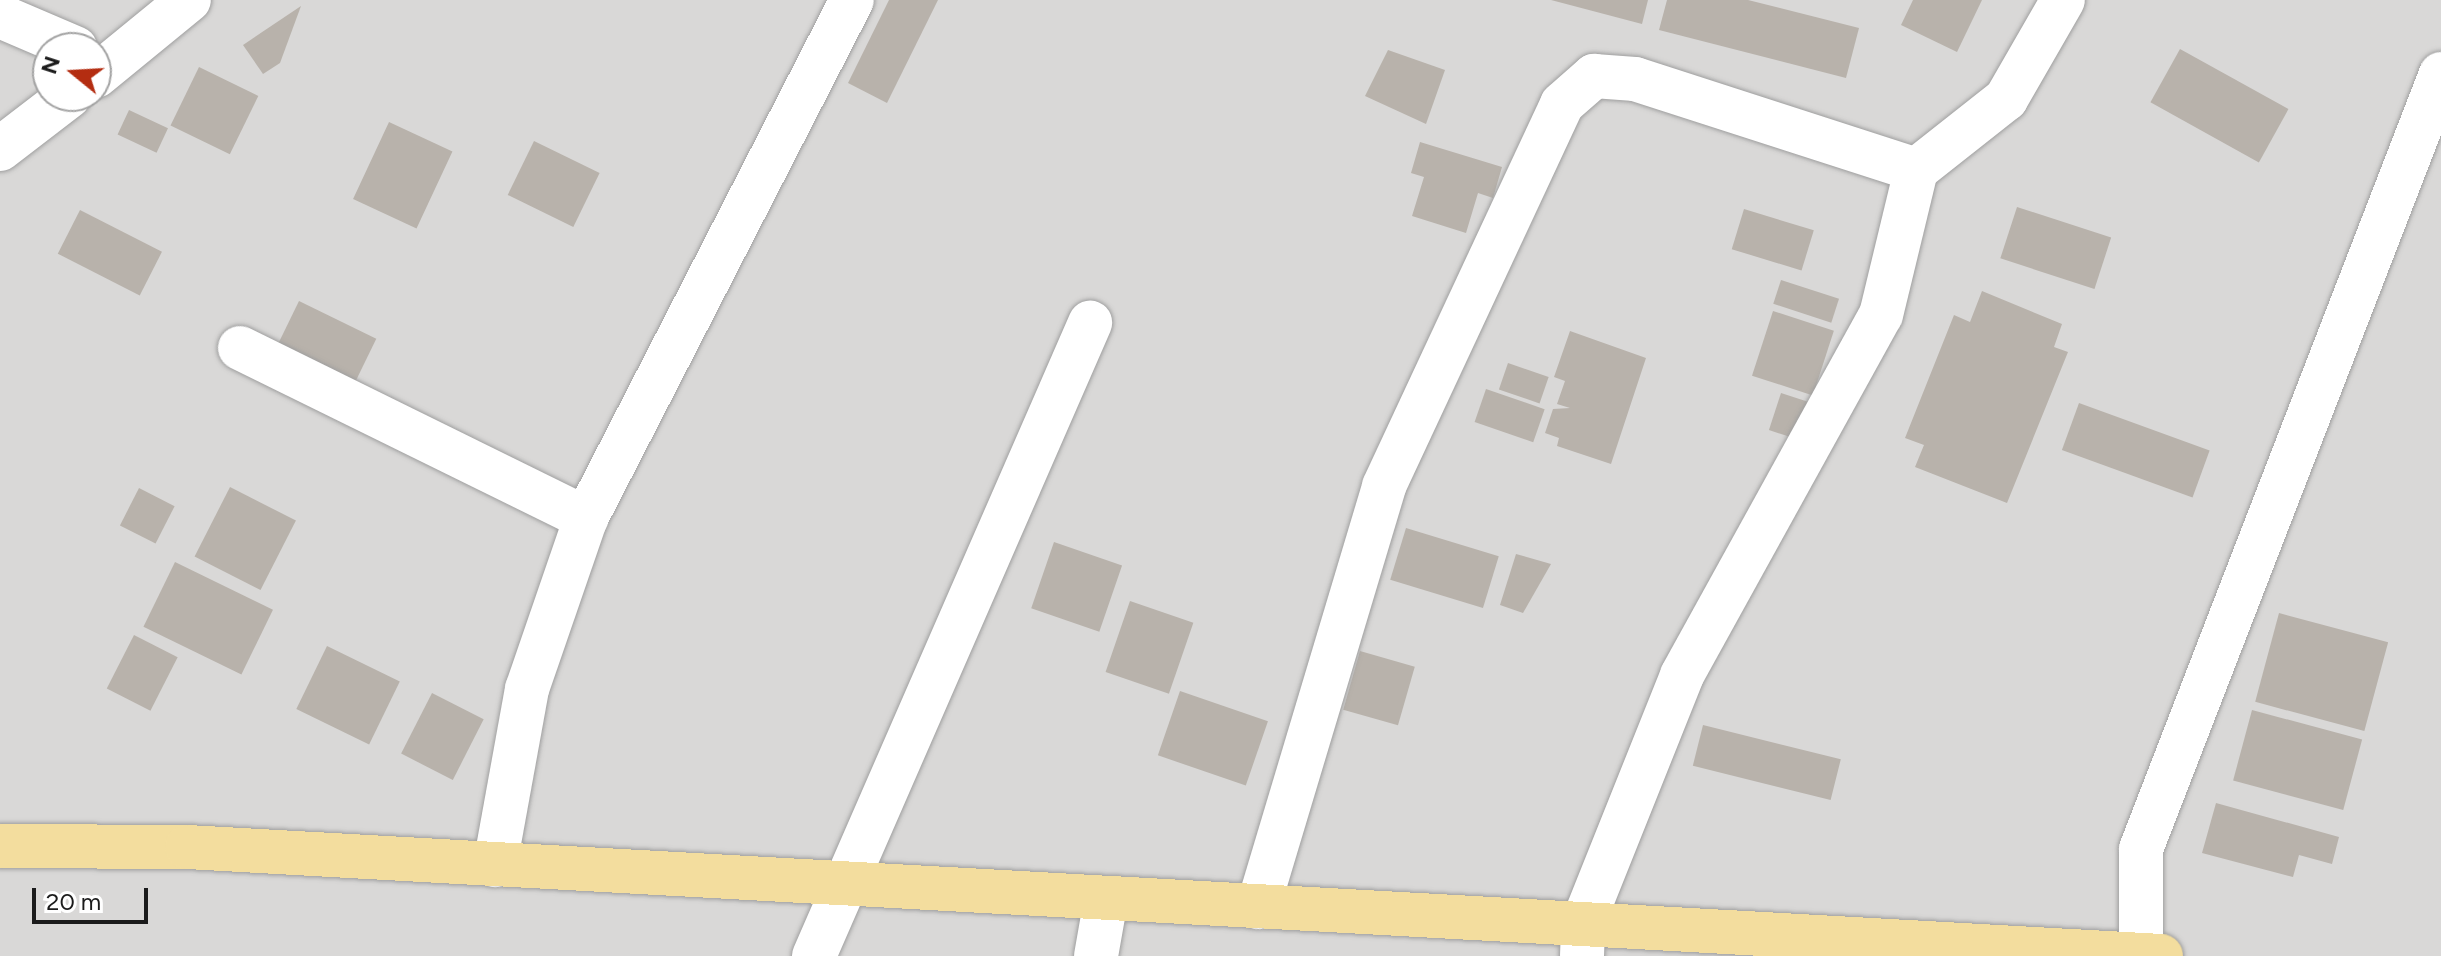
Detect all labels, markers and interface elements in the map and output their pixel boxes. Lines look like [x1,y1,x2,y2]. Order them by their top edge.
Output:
north arrow [32,32,112,112]
text: N [35,53,66,77]
scale bar [36,872,152,922]
text: 20 m [46,887,101,916]

